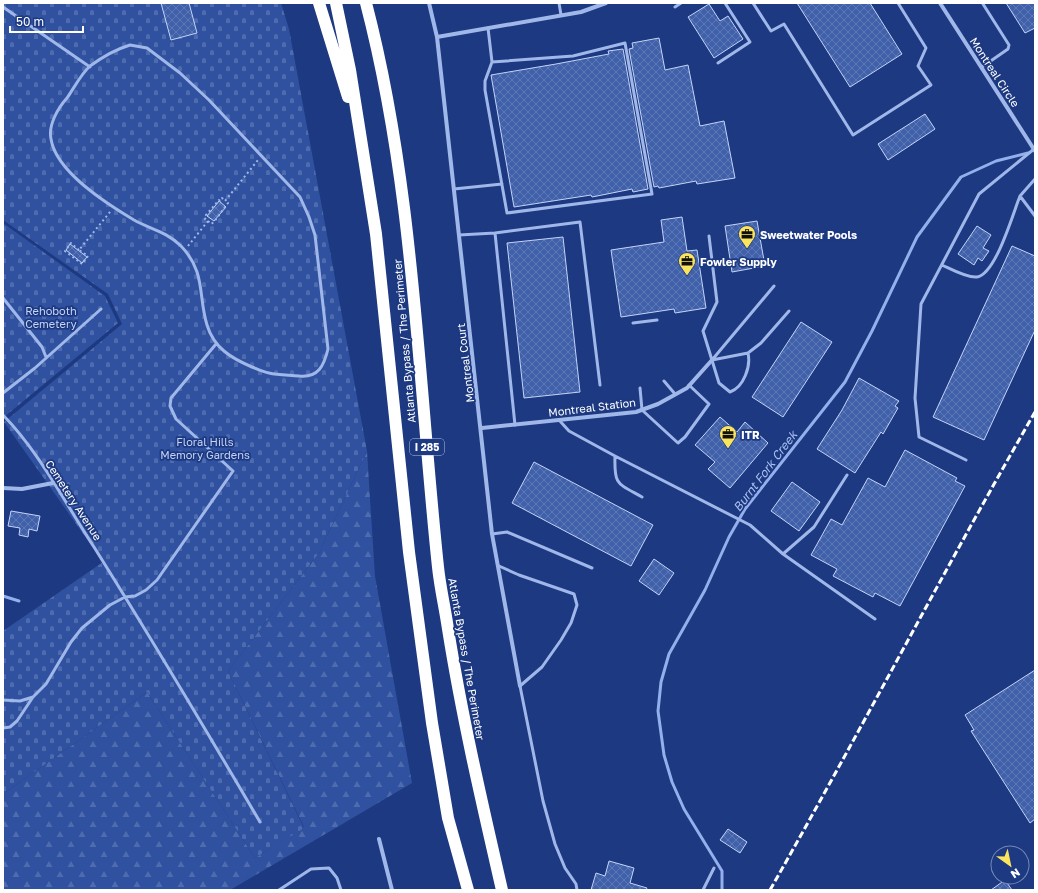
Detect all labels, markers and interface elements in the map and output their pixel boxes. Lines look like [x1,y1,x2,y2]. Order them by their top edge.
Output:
scale bar [10,8,83,34]
text: 50 m [16,14,44,29]
street label: Montreal Circle [968,35,1022,109]
office icon: Sweetwater Pools [737,224,757,249]
place label: Sweetwater Pools [760,228,857,241]
office icon: Fowler Supply [677,251,697,276]
place label: Fowler Supply [700,255,777,268]
street label: Atlanta Bypass / The Perimeter [390,258,418,424]
park label: Rehoboth Cemetery [25,304,77,330]
street label: Montreal Court [454,323,476,403]
street label: Montreal Station [547,395,637,419]
office icon: ITR [718,424,738,449]
water label: Burnt Fork Creek [730,427,801,514]
place label: ITR [741,428,760,441]
park label: Floral Hills Memory Gardens [160,435,250,461]
road number: I 285 [410,439,444,455]
street label: Cemetery Avenue [43,457,105,543]
street label: Atlanta Bypass / The Perimeter [446,577,488,742]
north arrow [990,845,1030,885]
text: N [1009,866,1023,882]

